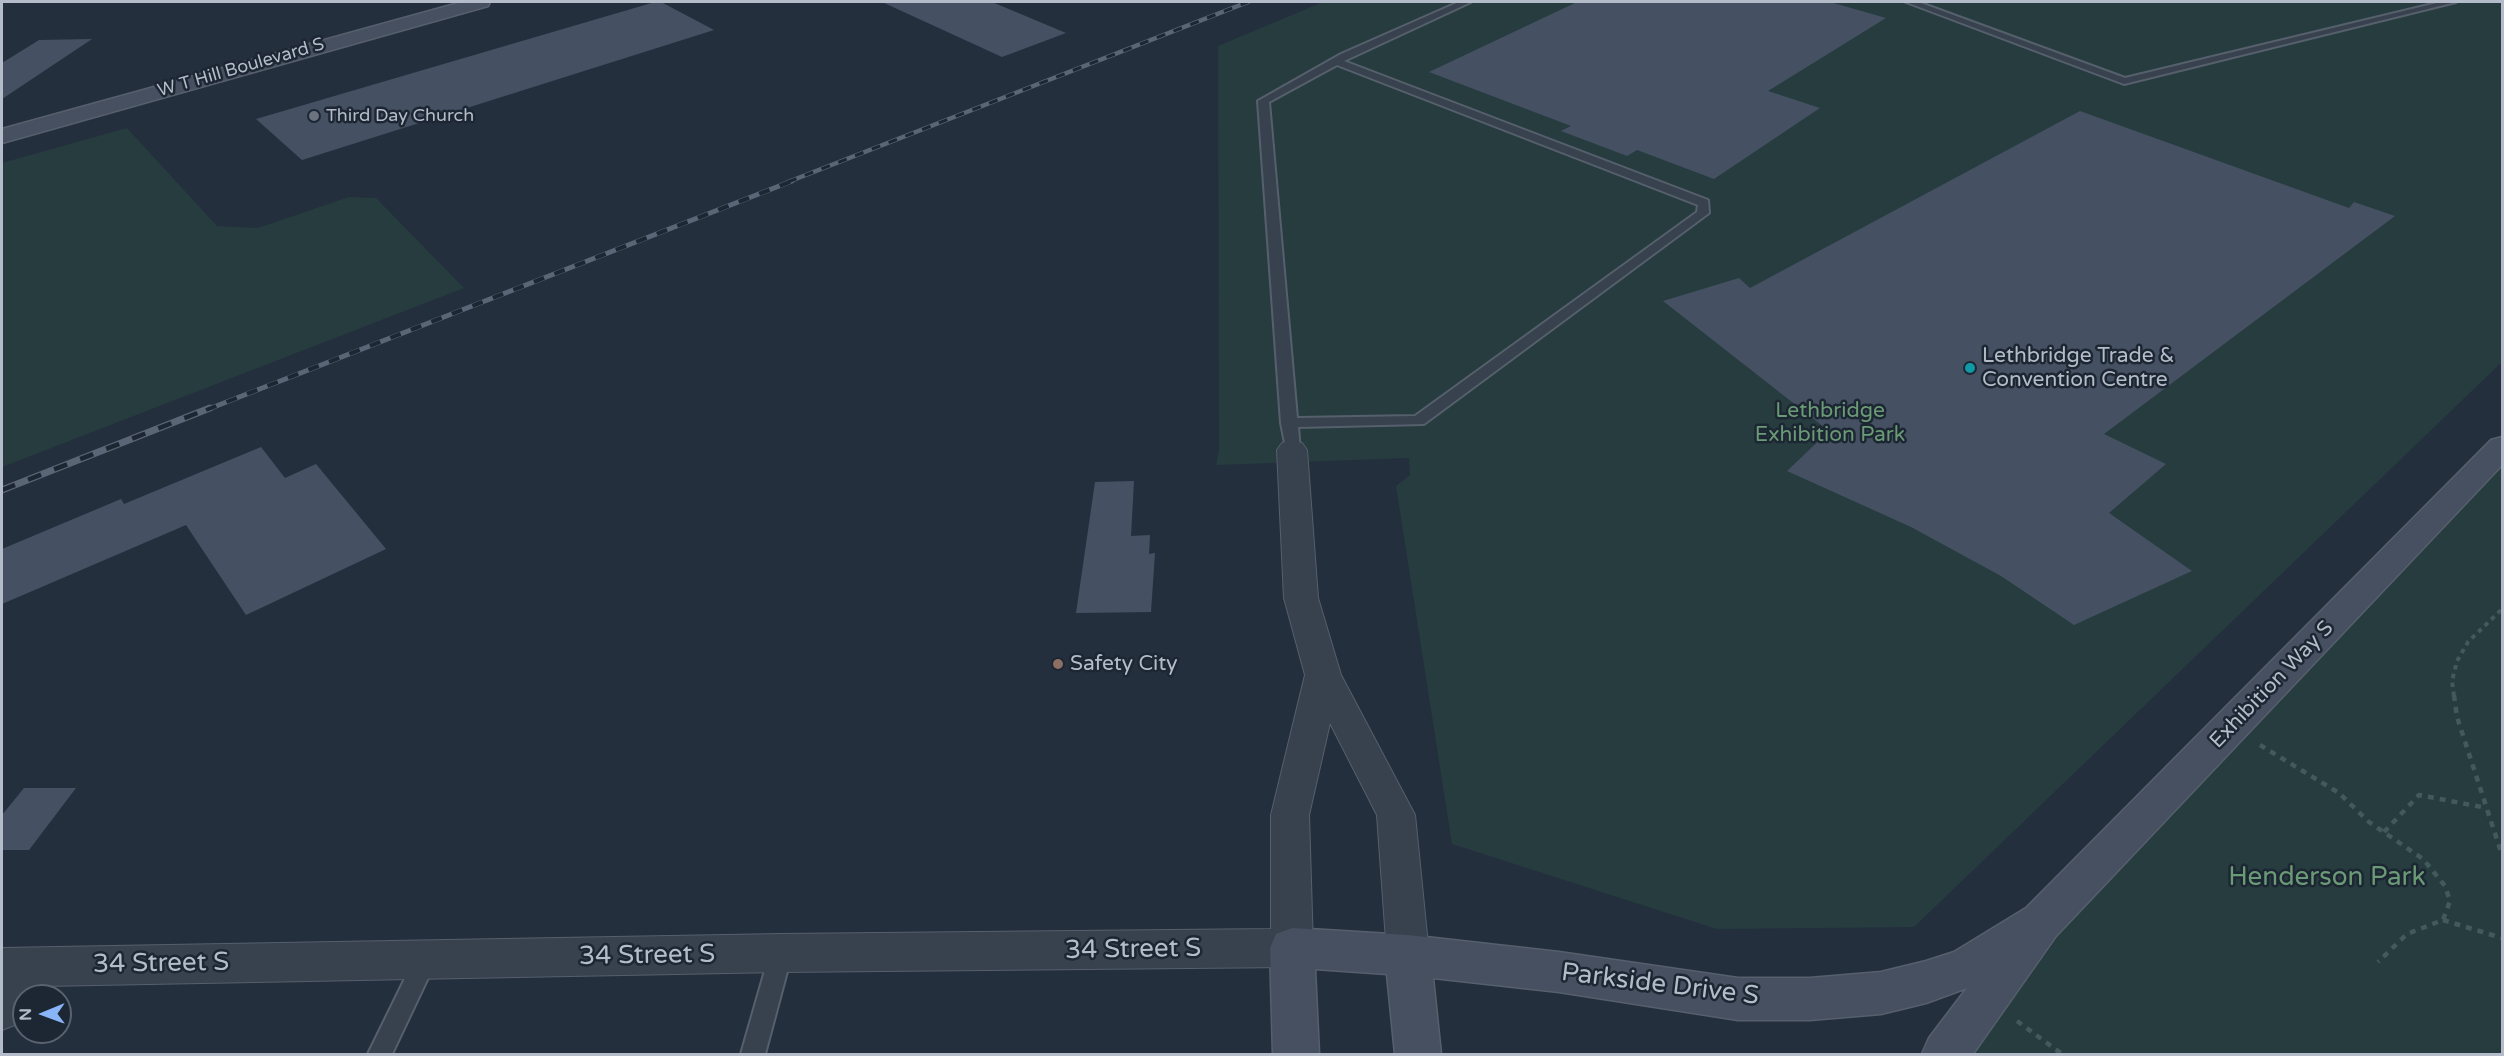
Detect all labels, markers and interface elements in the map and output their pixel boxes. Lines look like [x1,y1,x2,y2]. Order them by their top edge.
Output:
street label: W T Hill Boulevard S [155,34,327,102]
place label: Third Day Church [326,105,474,127]
marker: Third Day Church [307,109,321,123]
place label: Lethbridge Trade & Convention Centre [1982,343,2175,393]
marker: Lethbridge Trade & Convention Centre [1963,361,1977,375]
park label: Lethbridge Exhibition Park [1755,398,1905,448]
street label: Exhibition Way S [2205,616,2339,754]
place label: Safety City [1070,651,1177,677]
marker: Safety City [1051,657,1065,671]
park label: Henderson Park [2228,862,2426,894]
street label: 34 Street S [1064,933,1202,967]
street label: 34 Street S [578,939,716,973]
street label: 34 Street S [92,947,230,981]
street label: Parkside Drive S [1559,957,1761,1013]
north arrow [12,984,72,1044]
text: N [16,1008,36,1021]

